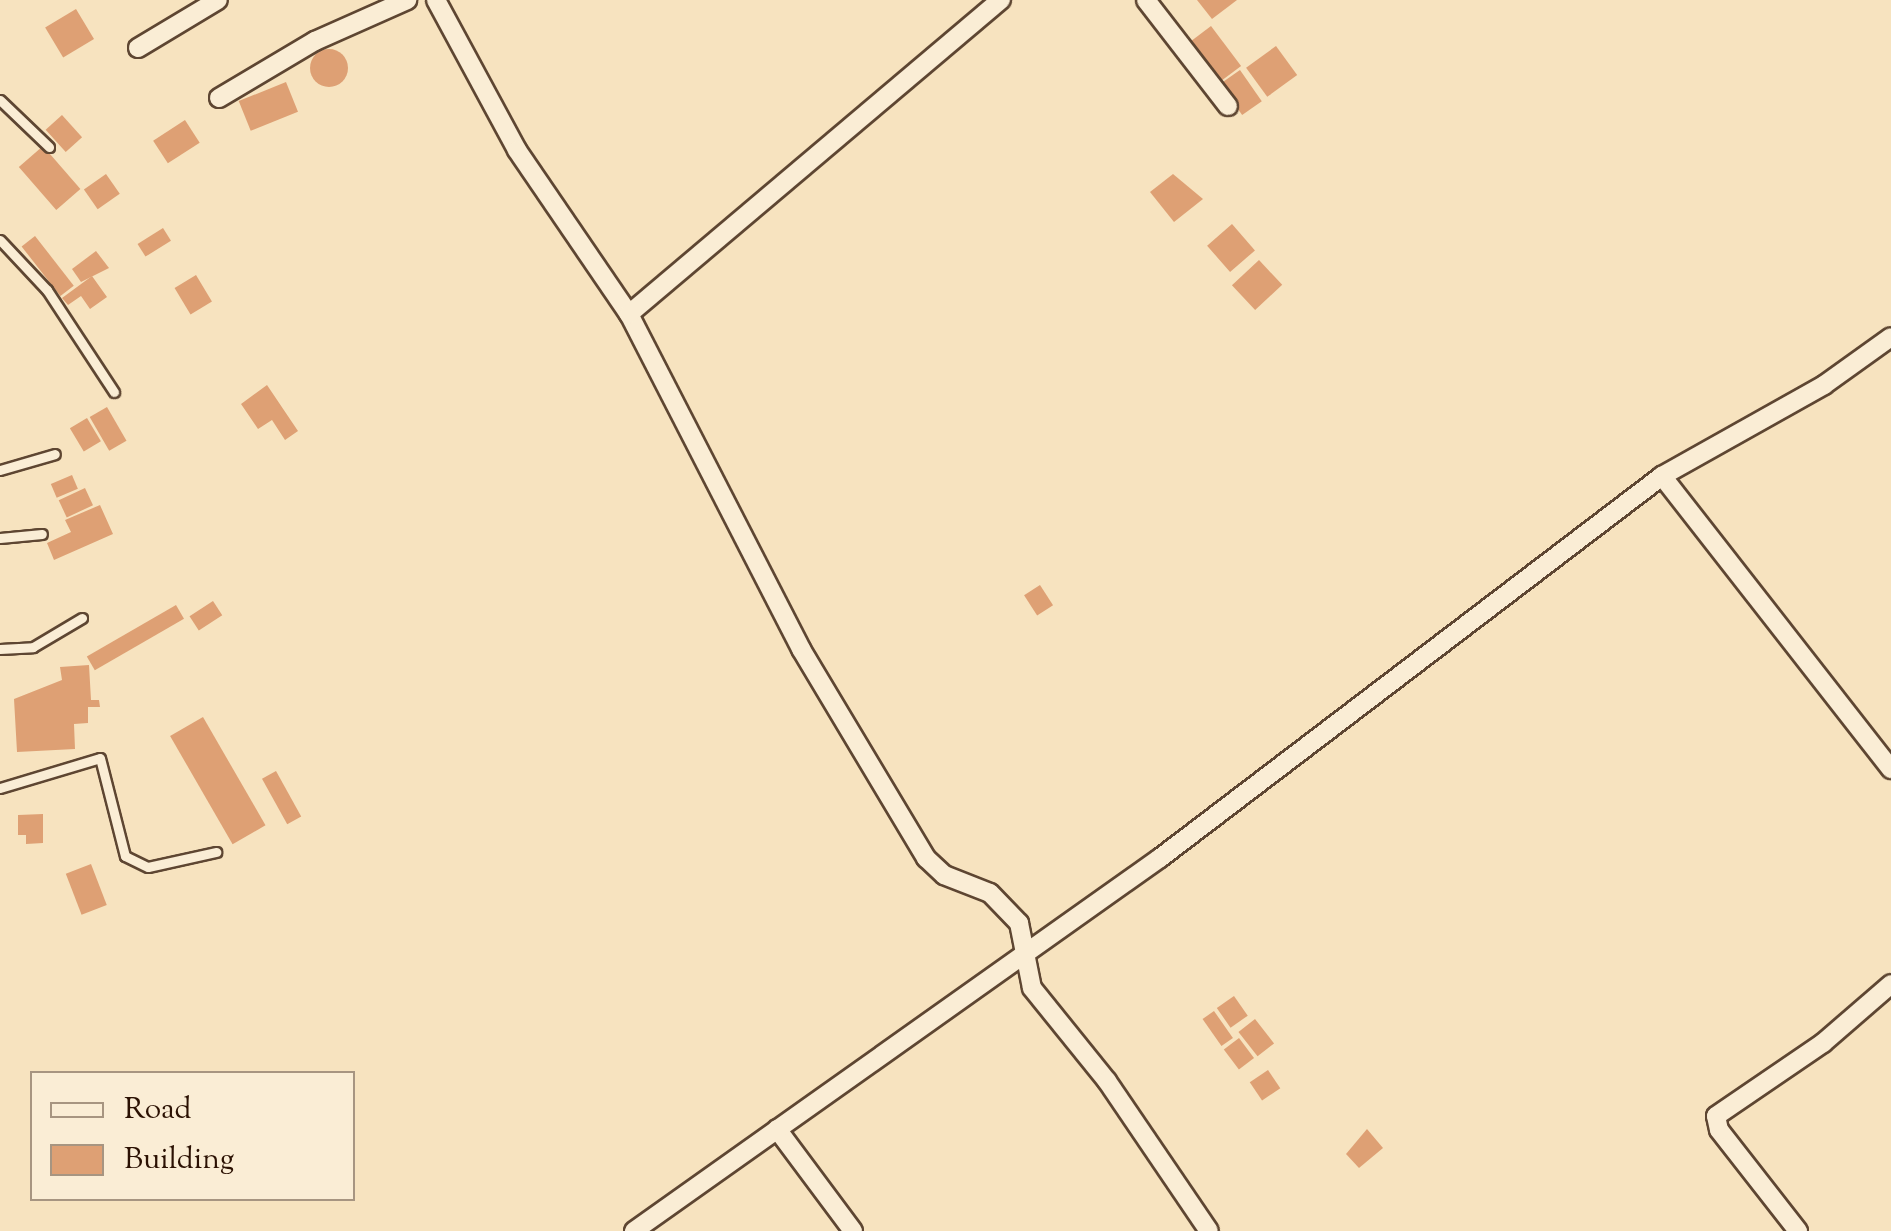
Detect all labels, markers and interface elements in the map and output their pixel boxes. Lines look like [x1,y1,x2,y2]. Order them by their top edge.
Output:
legend [30,1071,355,1201]
text: Road [124,1089,191,1132]
text: Building [124,1139,234,1182]

